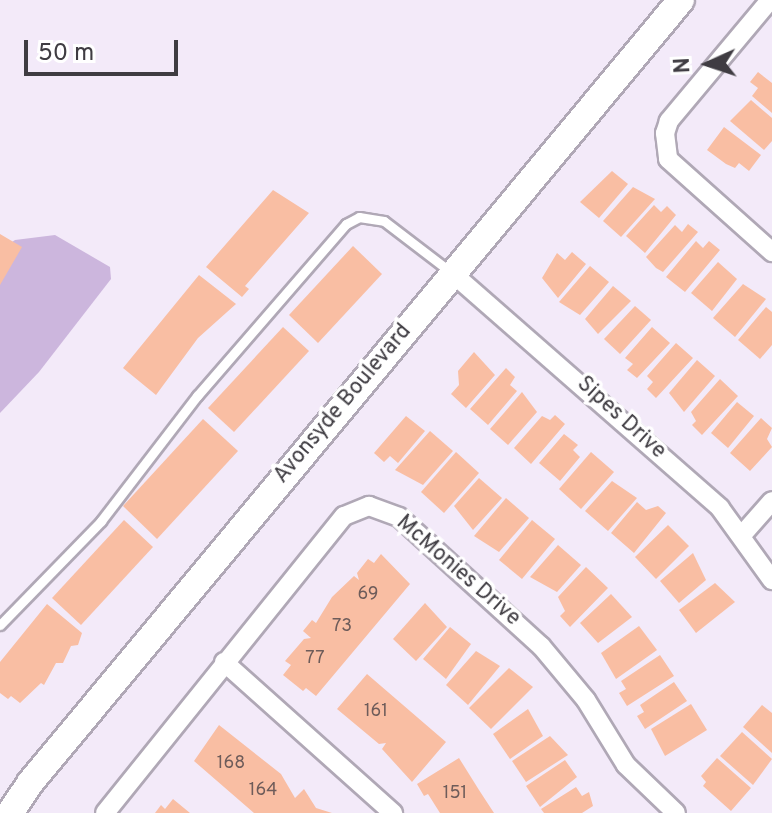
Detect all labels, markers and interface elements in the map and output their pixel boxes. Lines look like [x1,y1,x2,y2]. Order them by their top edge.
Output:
scale bar [28,24,182,74]
north arrow [668,24,748,104]
text: 50 m [38,39,94,69]
text: N [670,57,697,74]
street label: Avonsyde Boulevard [269,319,417,489]
street label: Sipes Drive [571,371,671,465]
street label: McMonies Drive [391,510,525,632]
house number: 69 [358,584,378,606]
house number: 73 [332,616,352,638]
house number: 77 [305,648,325,670]
house number: 161 [364,701,388,723]
house number: 168 [217,753,245,775]
house number: 164 [249,780,277,802]
house number: 151 [443,783,467,805]

